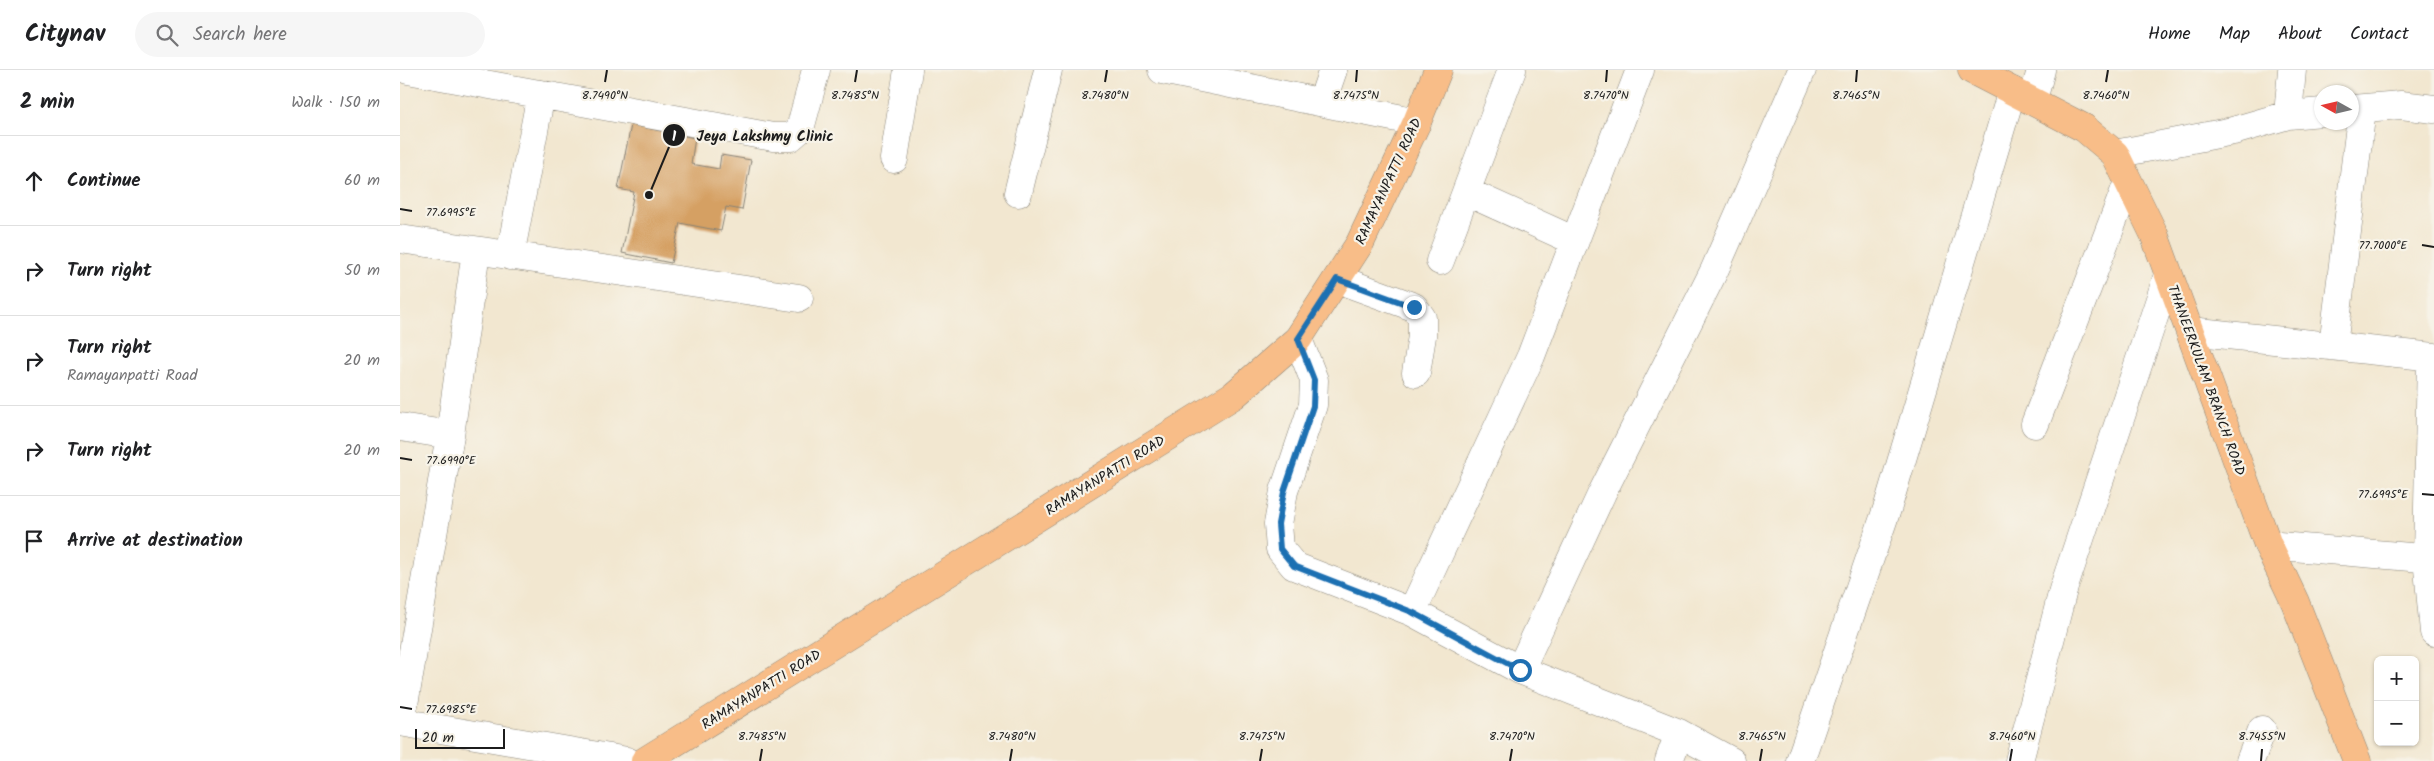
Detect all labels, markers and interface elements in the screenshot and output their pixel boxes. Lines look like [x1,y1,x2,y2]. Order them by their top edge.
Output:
search box [135,12,485,57]
text: Citynav [25,15,105,54]
text: Search here [193,20,287,50]
text: Home [2148,20,2191,49]
text: Map [2219,20,2250,49]
text: About [2278,20,2322,49]
text: Contact [2350,20,2409,49]
icon: search [153,21,181,49]
north arrow [2314,85,2359,130]
text: 2 min [20,86,75,119]
text: 8.7490°N [582,86,628,105]
text: 8.7485°N [831,86,879,105]
text: 8.7480°N [1081,86,1129,105]
text: 8.7475°N [1333,86,1379,105]
text: 8.7470°N [1583,86,1629,105]
text: 8.7465°N [1832,86,1880,105]
text: 8.7460°N [2082,86,2130,105]
text: Walk · 150 m [291,90,380,115]
street label: RAMAYANPATTI ROAD [1350,114,1428,248]
callout: Jeya Lakshmy Clinic [662,120,844,150]
text: 1 [672,125,677,149]
text: Jeya Lakshmy Clinic [696,125,834,149]
text: Continue [67,166,140,196]
icon: ahead [20,167,48,195]
text: 60 m [344,168,380,193]
text: 77.6995°E [426,203,477,222]
text: 77.7000°E [2359,236,2408,255]
text: Turn right [67,256,152,286]
icon: right [20,257,48,285]
text: 50 m [344,258,380,283]
street label: THANEERKULAM BRANCH ROAD [2161,282,2251,479]
route end [1403,296,1426,319]
text: Turn right [67,333,152,363]
icon: right [20,347,48,375]
text: 20 m [344,348,380,373]
text: Ramayanpatti Road [67,363,197,388]
street label: RAMAYANPATTI ROAD [1041,430,1170,522]
text: Turn right [67,436,152,466]
icon: right [20,437,48,465]
text: 20 m [344,438,380,463]
text: 77.6990°E [426,451,477,470]
text: 77.6995°E [2358,485,2409,504]
text: Arrive at destination [67,526,243,556]
icon: arrive [20,527,48,555]
street label: RAMAYANPATTI ROAD [697,644,826,736]
map controls [2374,656,2419,746]
button: + [2374,656,2419,701]
route start [1509,659,1532,682]
text: 77.6985°E [425,700,478,719]
button: − [2374,701,2419,746]
scale bar [415,726,505,749]
text: 20 m [422,727,454,749]
text: 8.7485°N [738,727,786,746]
text: 8.7480°N [988,727,1036,746]
text: 8.7475°N [1239,727,1285,746]
text: 8.7470°N [1489,727,1535,746]
text: 8.7465°N [1738,727,1786,746]
text: 8.7460°N [1988,727,2036,746]
text: 8.7455°N [2238,727,2286,746]

